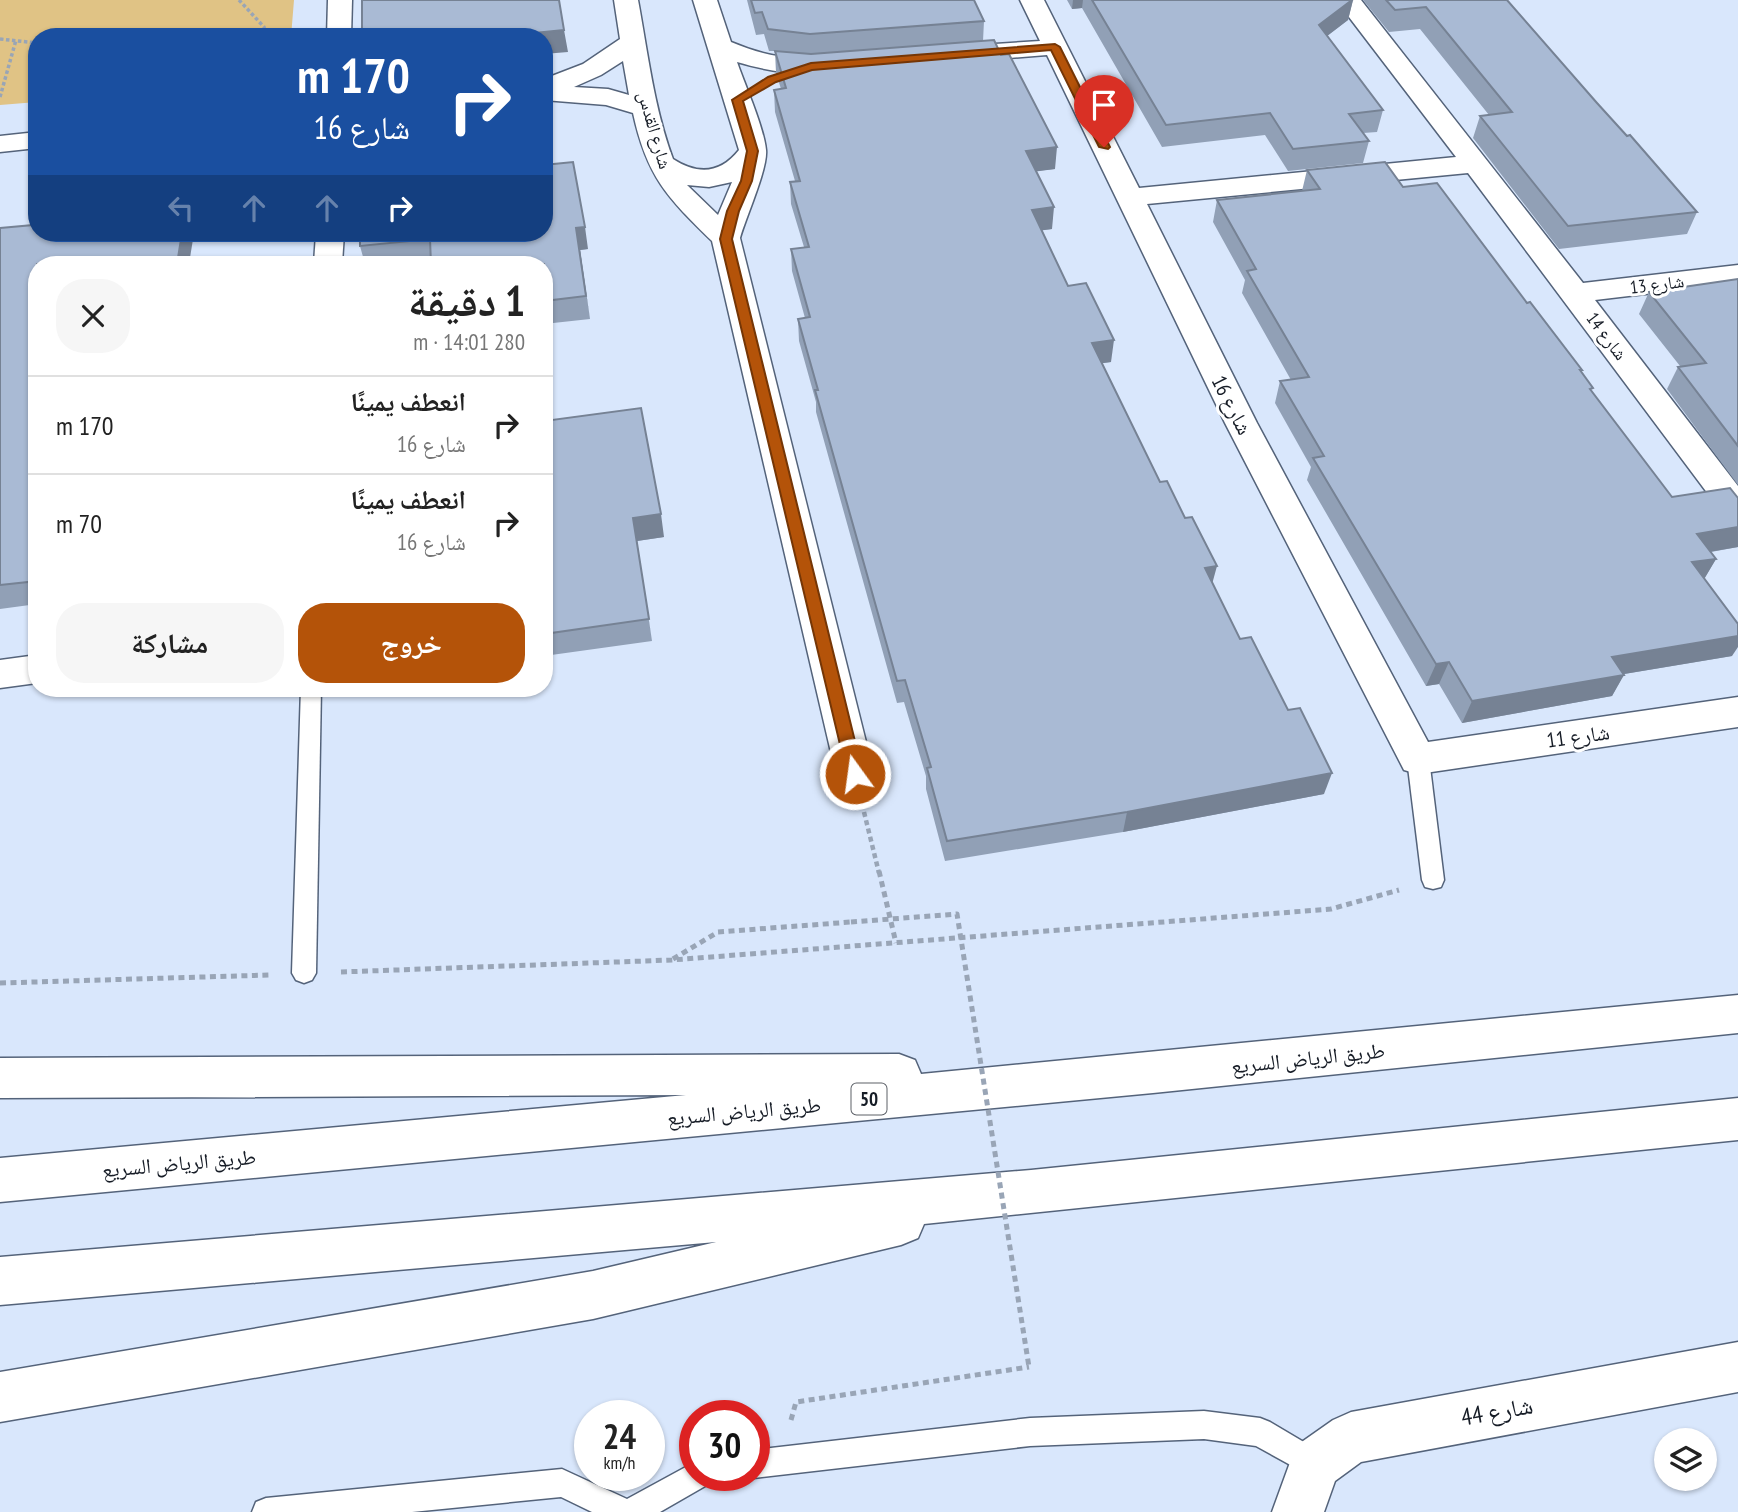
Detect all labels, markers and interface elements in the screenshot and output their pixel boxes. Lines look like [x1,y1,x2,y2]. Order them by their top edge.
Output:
text: 170 m [297,43,410,107]
icon: right [434,56,525,147]
pin [1074,75,1134,147]
icon: arrive [1085,86,1123,124]
street label: شارع القدس [633,88,677,172]
text: شارع 16 [314,106,410,148]
icon: left [162,189,200,227]
icon: ahead [235,189,273,227]
icon: ahead [308,189,346,227]
icon: right [381,189,419,227]
street label: شارع 13 [1629,269,1685,299]
text: 1 دقيقة [408,273,525,328]
button: close [56,279,130,353]
street label: شارع 14 [1581,307,1633,365]
text: 280 m · 14:01 [413,327,525,356]
street label: شارع 16 [1206,371,1258,439]
text: انعطف يمينًا [350,385,466,418]
icon: right [487,406,525,444]
text: 170 m [56,409,114,442]
text: شارع 16 [397,429,466,458]
text: انعطف يمينًا [350,483,466,516]
icon: right [487,504,525,542]
text: 70 m [56,507,102,540]
text: شارع 16 [397,527,466,556]
button: مشاركة [56,603,284,683]
button: خروج [298,603,525,683]
street label: شارع 11 [1545,718,1611,754]
position arrow [818,737,892,811]
street label: طريق الرياض السريع [1230,1036,1386,1080]
road number: 50 [852,1084,886,1114]
street label: طريق الرياض السريع [666,1091,822,1131]
street label: طريق الرياض السريع [101,1143,257,1183]
street label: شارع 44 [1459,1389,1535,1433]
speed limit sign: 30 [679,1400,770,1491]
text: 24 [603,1413,636,1459]
map controls [1654,1428,1717,1491]
button: layers [1654,1428,1717,1491]
text: km/h [604,1451,635,1474]

